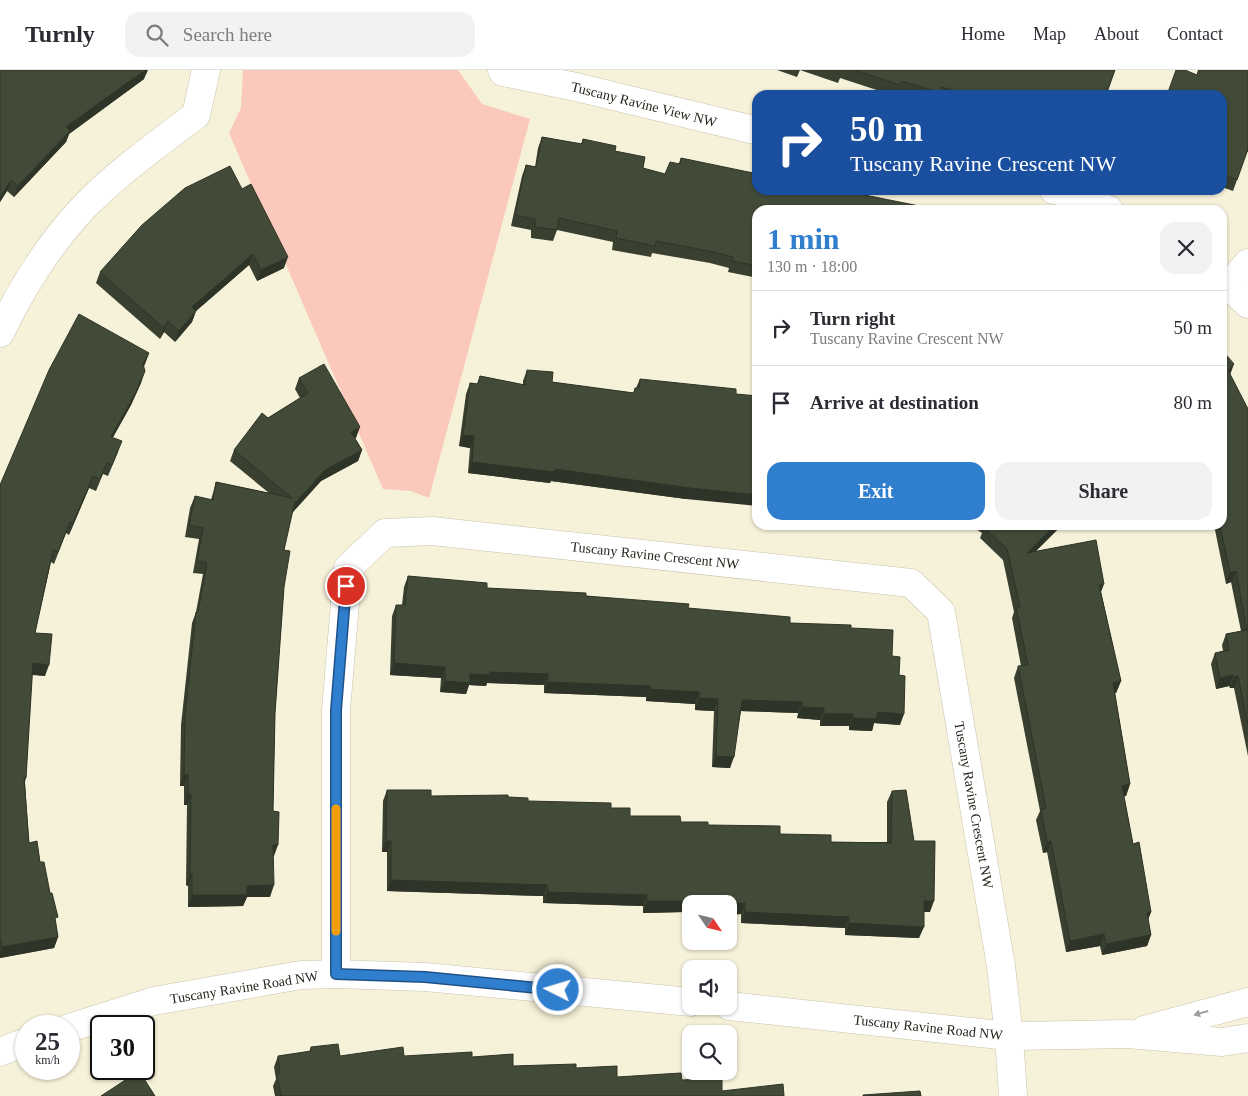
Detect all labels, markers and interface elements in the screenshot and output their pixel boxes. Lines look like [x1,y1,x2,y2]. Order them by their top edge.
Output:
search box [125,12,475,57]
text: Turnly [25,21,95,47]
icon: search [143,21,171,49]
text: Search here [183,24,272,45]
text: Home [961,24,1005,44]
text: Map [1033,24,1066,44]
text: About [1094,24,1139,44]
text: Contact [1167,24,1223,44]
street label: Tuscany Ravine View NW [569,79,719,130]
icon: right [767,110,832,175]
text: 50 m [850,110,923,149]
text: Tuscany Ravine Crescent NW [850,151,1116,176]
text: 1 min [767,222,840,255]
button: close [1160,222,1212,274]
text: 130 m · 18:00 [767,258,857,275]
text: Turn right [810,308,895,329]
icon: right [767,314,795,342]
text: 50 m [1173,317,1212,338]
text: Tuscany Ravine Crescent NW [810,330,1004,347]
icon: arrive [767,389,795,417]
text: Arrive at destination [810,392,979,413]
text: 80 m [1173,392,1212,413]
button: Exit [767,462,985,520]
button: Share [995,462,1212,520]
street label: Tuscany Ravine Crescent NW [570,539,741,572]
pin [325,565,367,607]
icon: arrive [332,572,360,600]
street label: Tuscany Ravine Crescent NW [951,720,996,891]
north arrow [682,895,738,950]
map controls [682,895,737,1080]
button: sound [682,960,737,1015]
position arrow [531,963,583,1015]
street label: Tuscany Ravine Road NW [169,968,320,1007]
one-way arrow [1193,1010,1208,1018]
street label: Tuscany Ravine Road NW [853,1012,1004,1043]
speed limit sign: 30 [90,1015,155,1080]
button: search [682,1025,737,1080]
text: 25 [35,1028,60,1055]
text: km/h [35,1053,60,1067]

